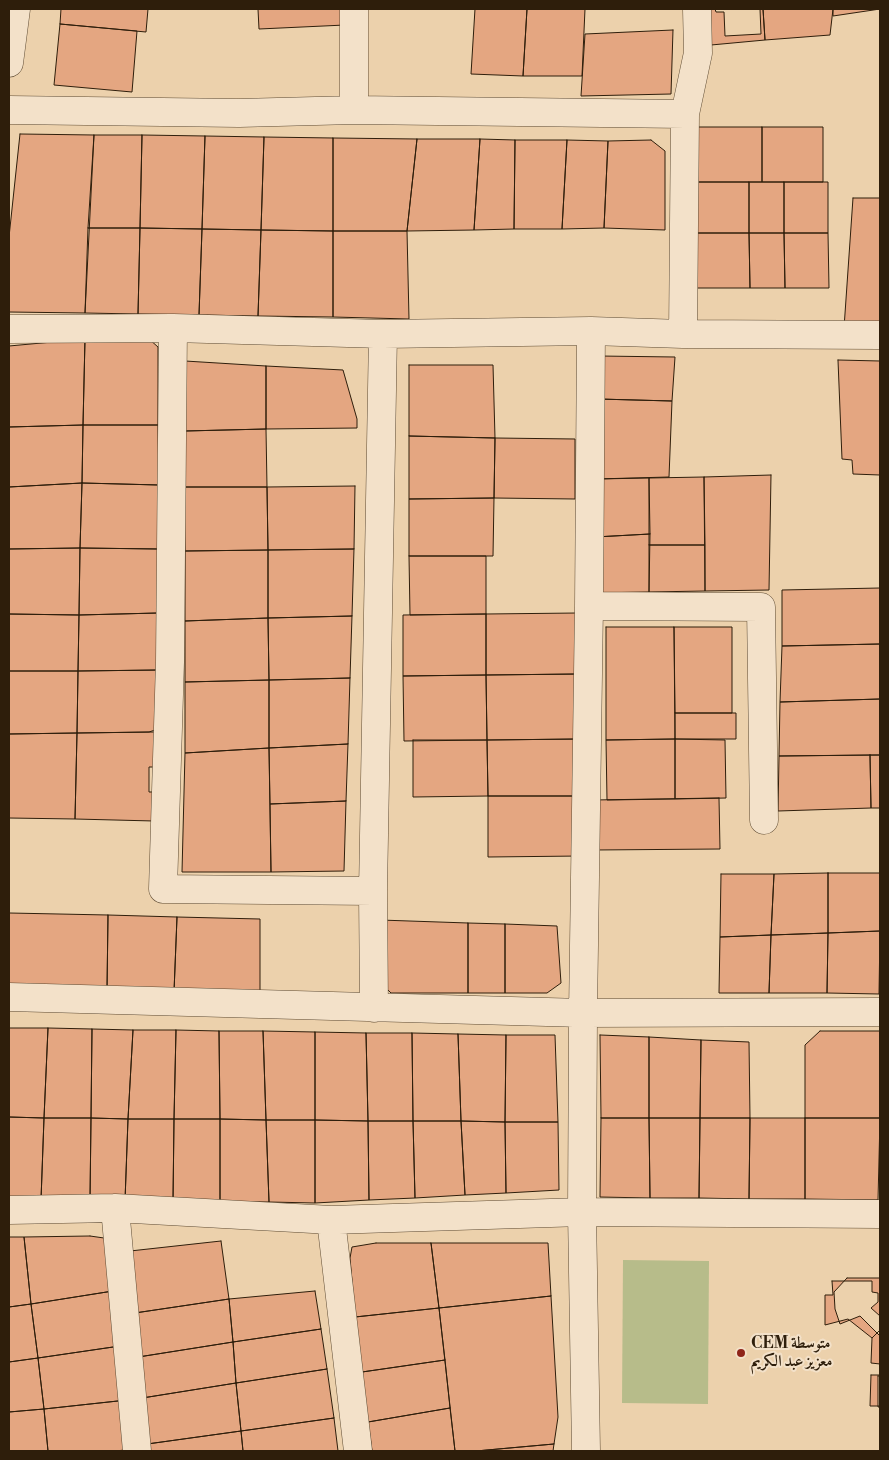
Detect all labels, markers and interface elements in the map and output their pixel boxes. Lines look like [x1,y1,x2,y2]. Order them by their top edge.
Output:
place label: CEM متوسطة معزيز عبد الكريم [751,1334,832,1372]
marker: CEM متوسطة معزيز عبد الكريم [735,1347,747,1359]

